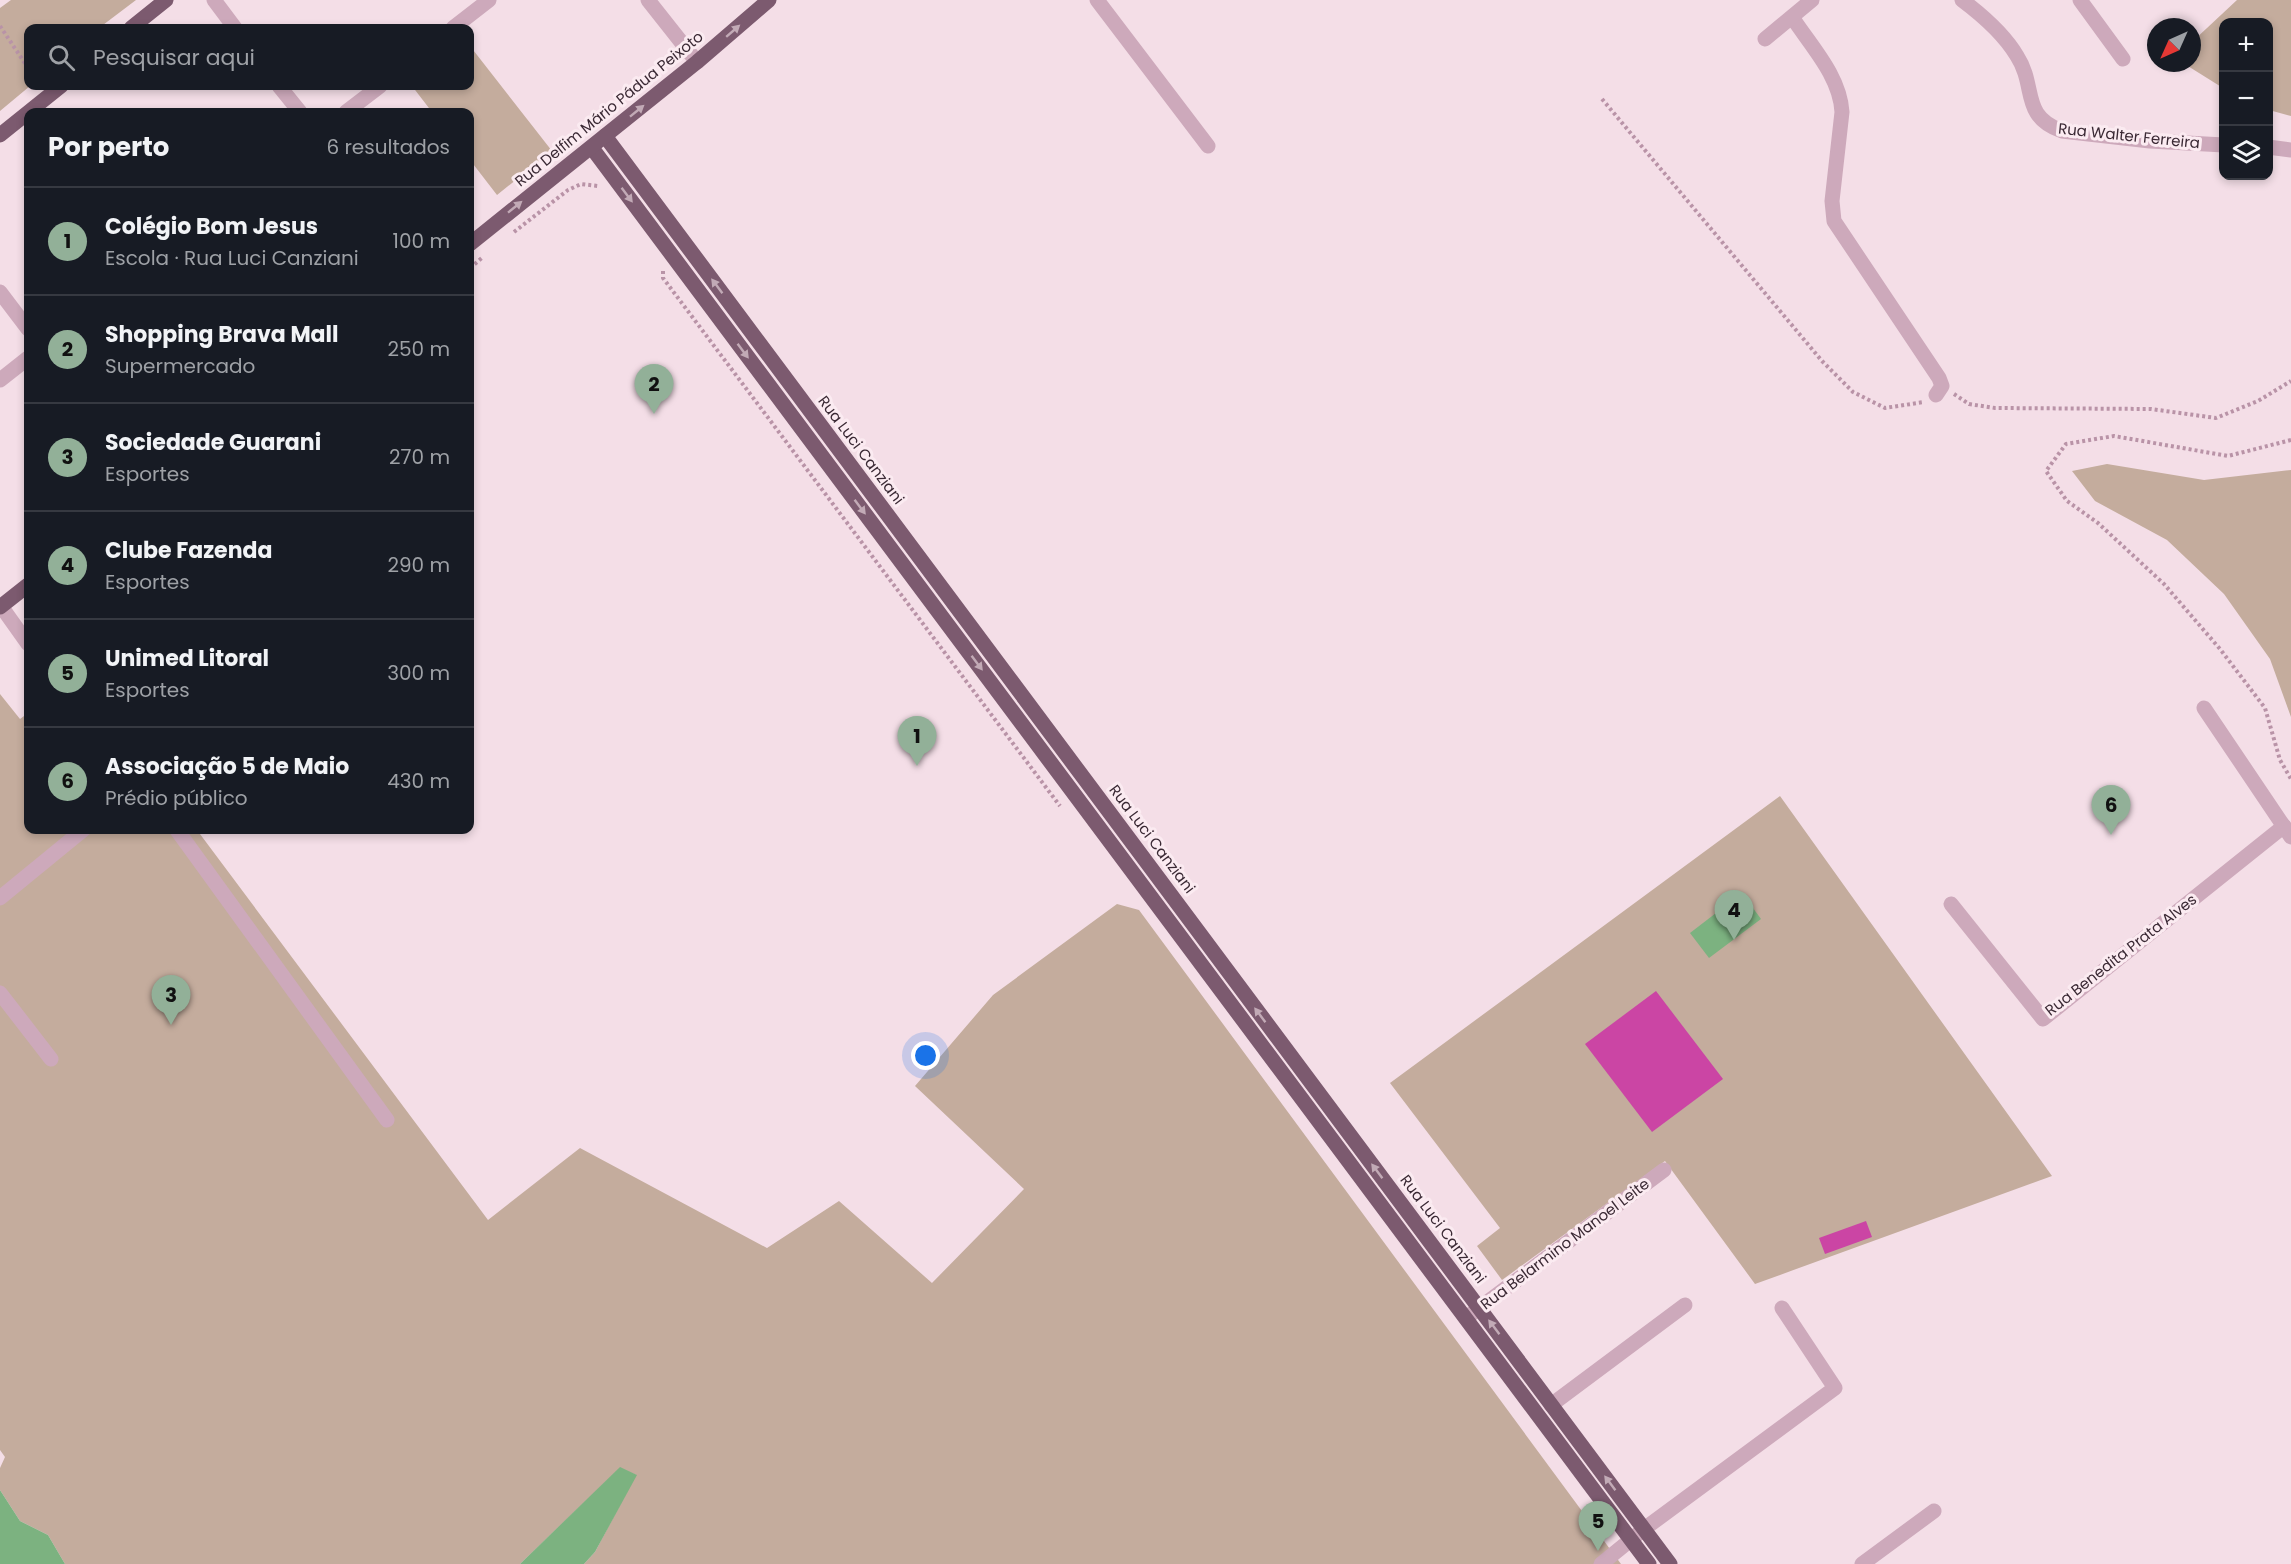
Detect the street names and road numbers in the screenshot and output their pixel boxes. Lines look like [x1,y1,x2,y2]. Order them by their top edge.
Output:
street label: Rua Delfim Mário Pádua Peixoto [510,26,707,191]
street label: Rua Walter Ferreira [2057,118,2201,153]
street label: Rua Luci Canziani [814,391,909,508]
street label: Rua Luci Canziani [1105,780,1200,897]
street label: Rua Benedita Prata Alves [2041,889,2201,1020]
street label: Rua Luci Canziani [1396,1170,1491,1287]
street label: Rua Belarmino Manoel Leite [1476,1173,1654,1314]

